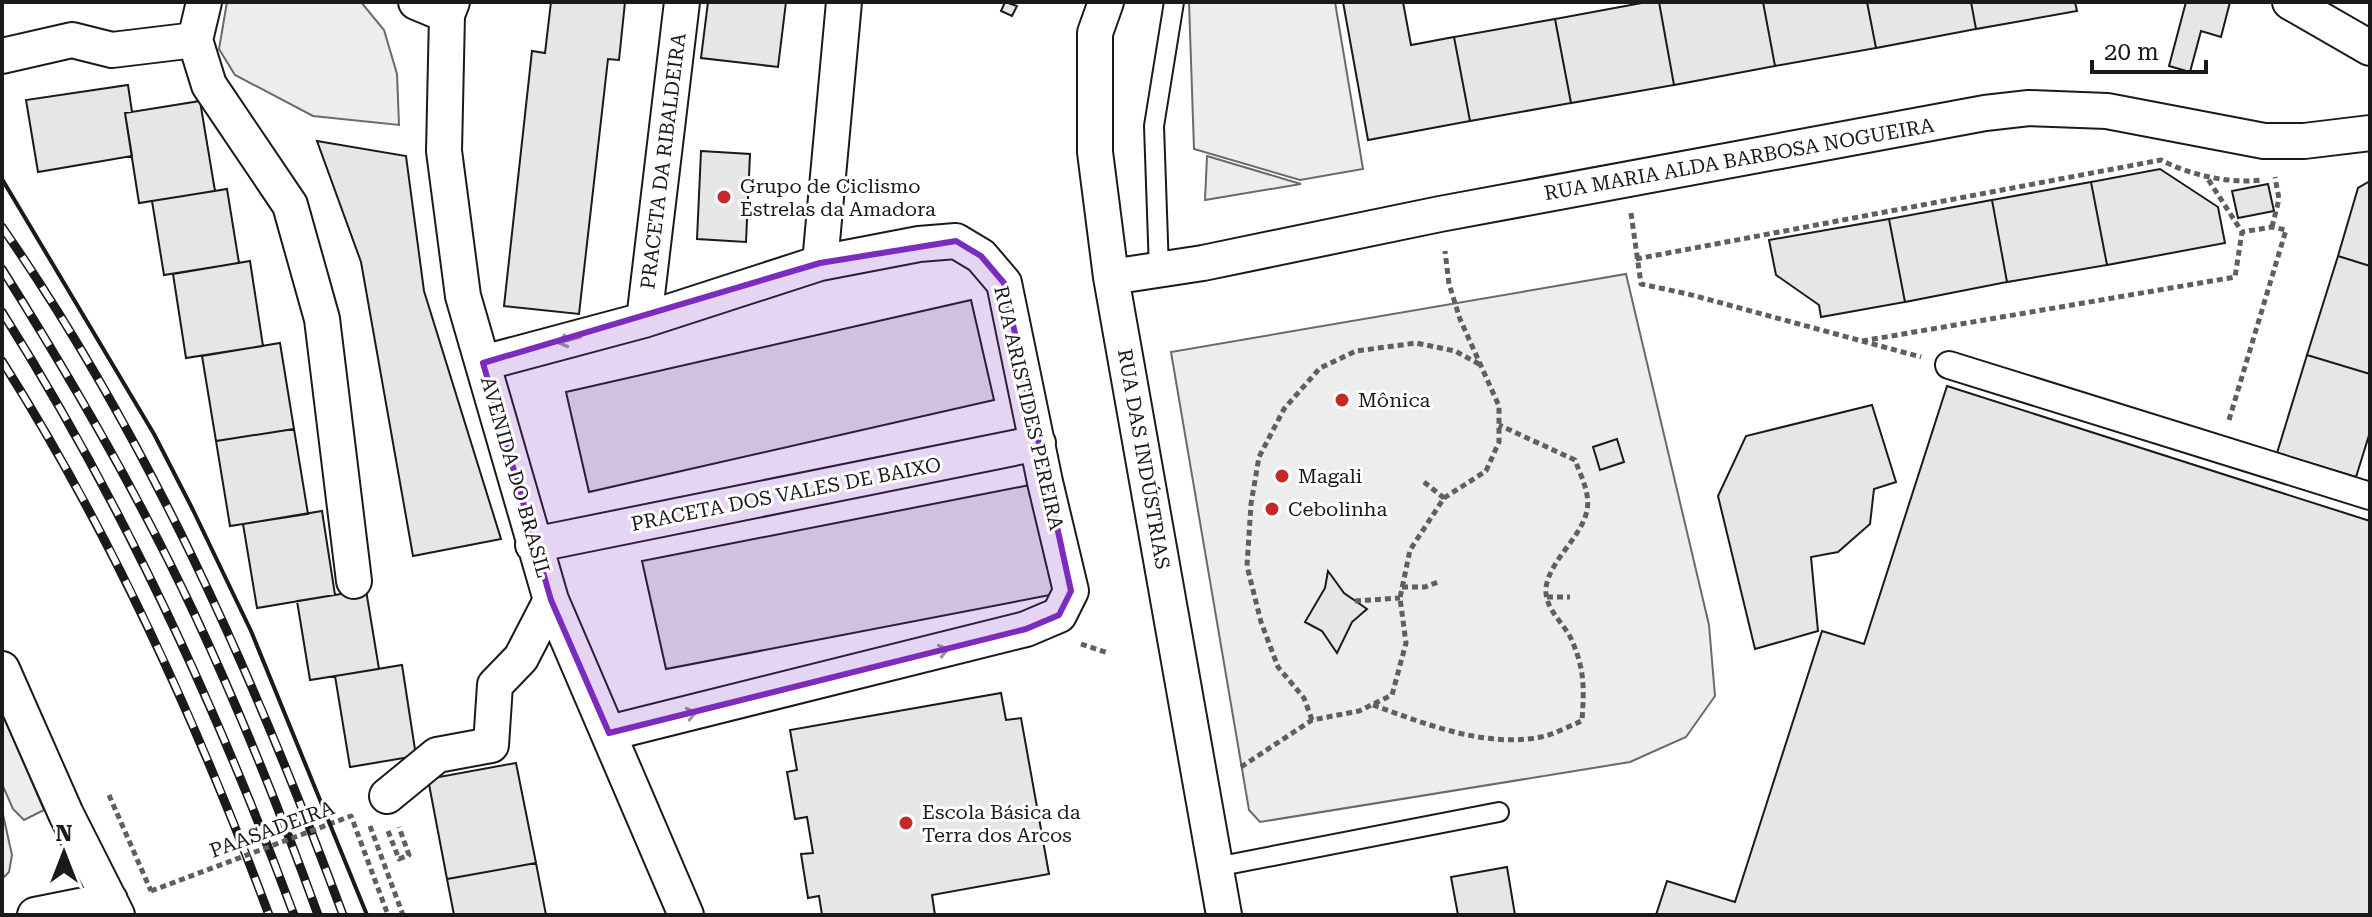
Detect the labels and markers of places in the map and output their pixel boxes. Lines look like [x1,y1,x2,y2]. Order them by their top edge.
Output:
place label: Grupo de Ciclismo Estrelas da Amadora [740,174,936,221]
marker: Grupo de Ciclismo Estrelas da Amadora [715,188,733,206]
place label: Mônica [1358,388,1431,412]
marker: Mônica [1333,391,1351,409]
place label: Magali [1298,464,1362,488]
marker: Magali [1273,467,1291,485]
place label: Cebolinha [1288,497,1387,521]
marker: Cebolinha [1263,500,1281,518]
place label: Escola Básica da Terra dos Arcos [922,800,1081,847]
marker: Escola Básica da Terra dos Arcos [897,814,915,832]

